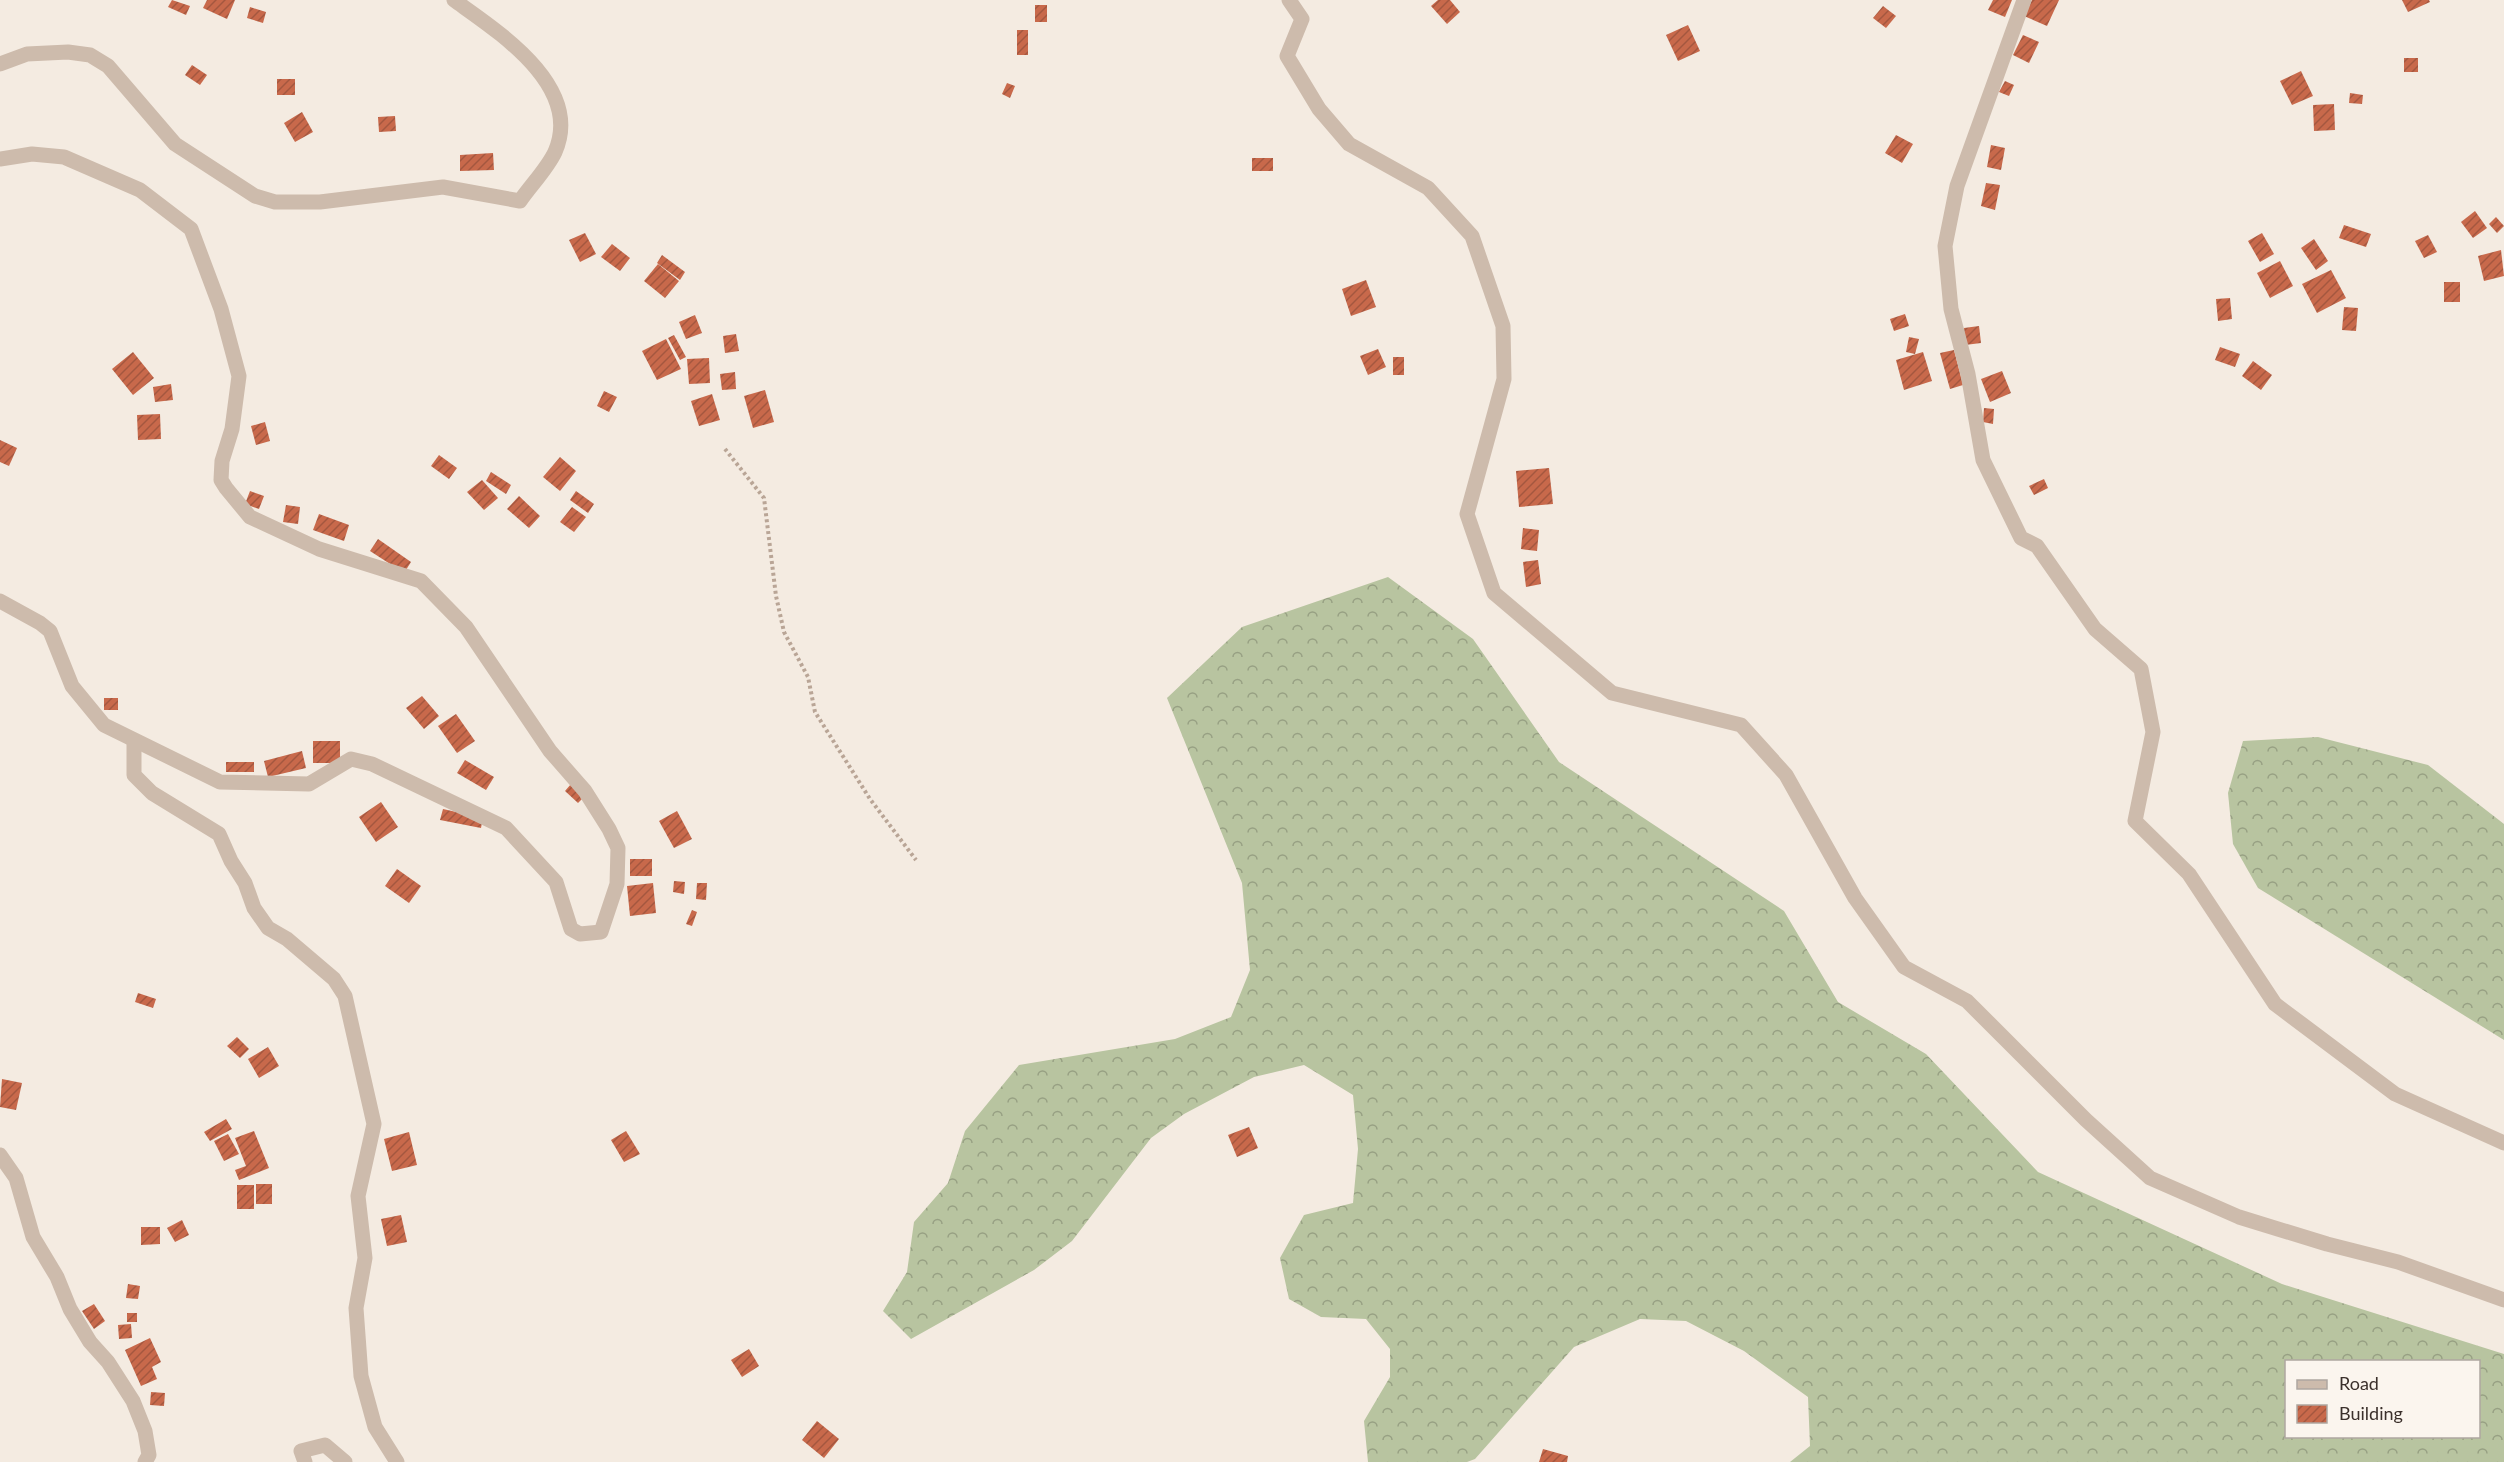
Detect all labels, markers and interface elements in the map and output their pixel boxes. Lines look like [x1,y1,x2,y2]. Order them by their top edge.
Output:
legend [2285,1360,2480,1438]
text: Road [2339,1372,2379,1394]
text: Building [2339,1402,2403,1424]

